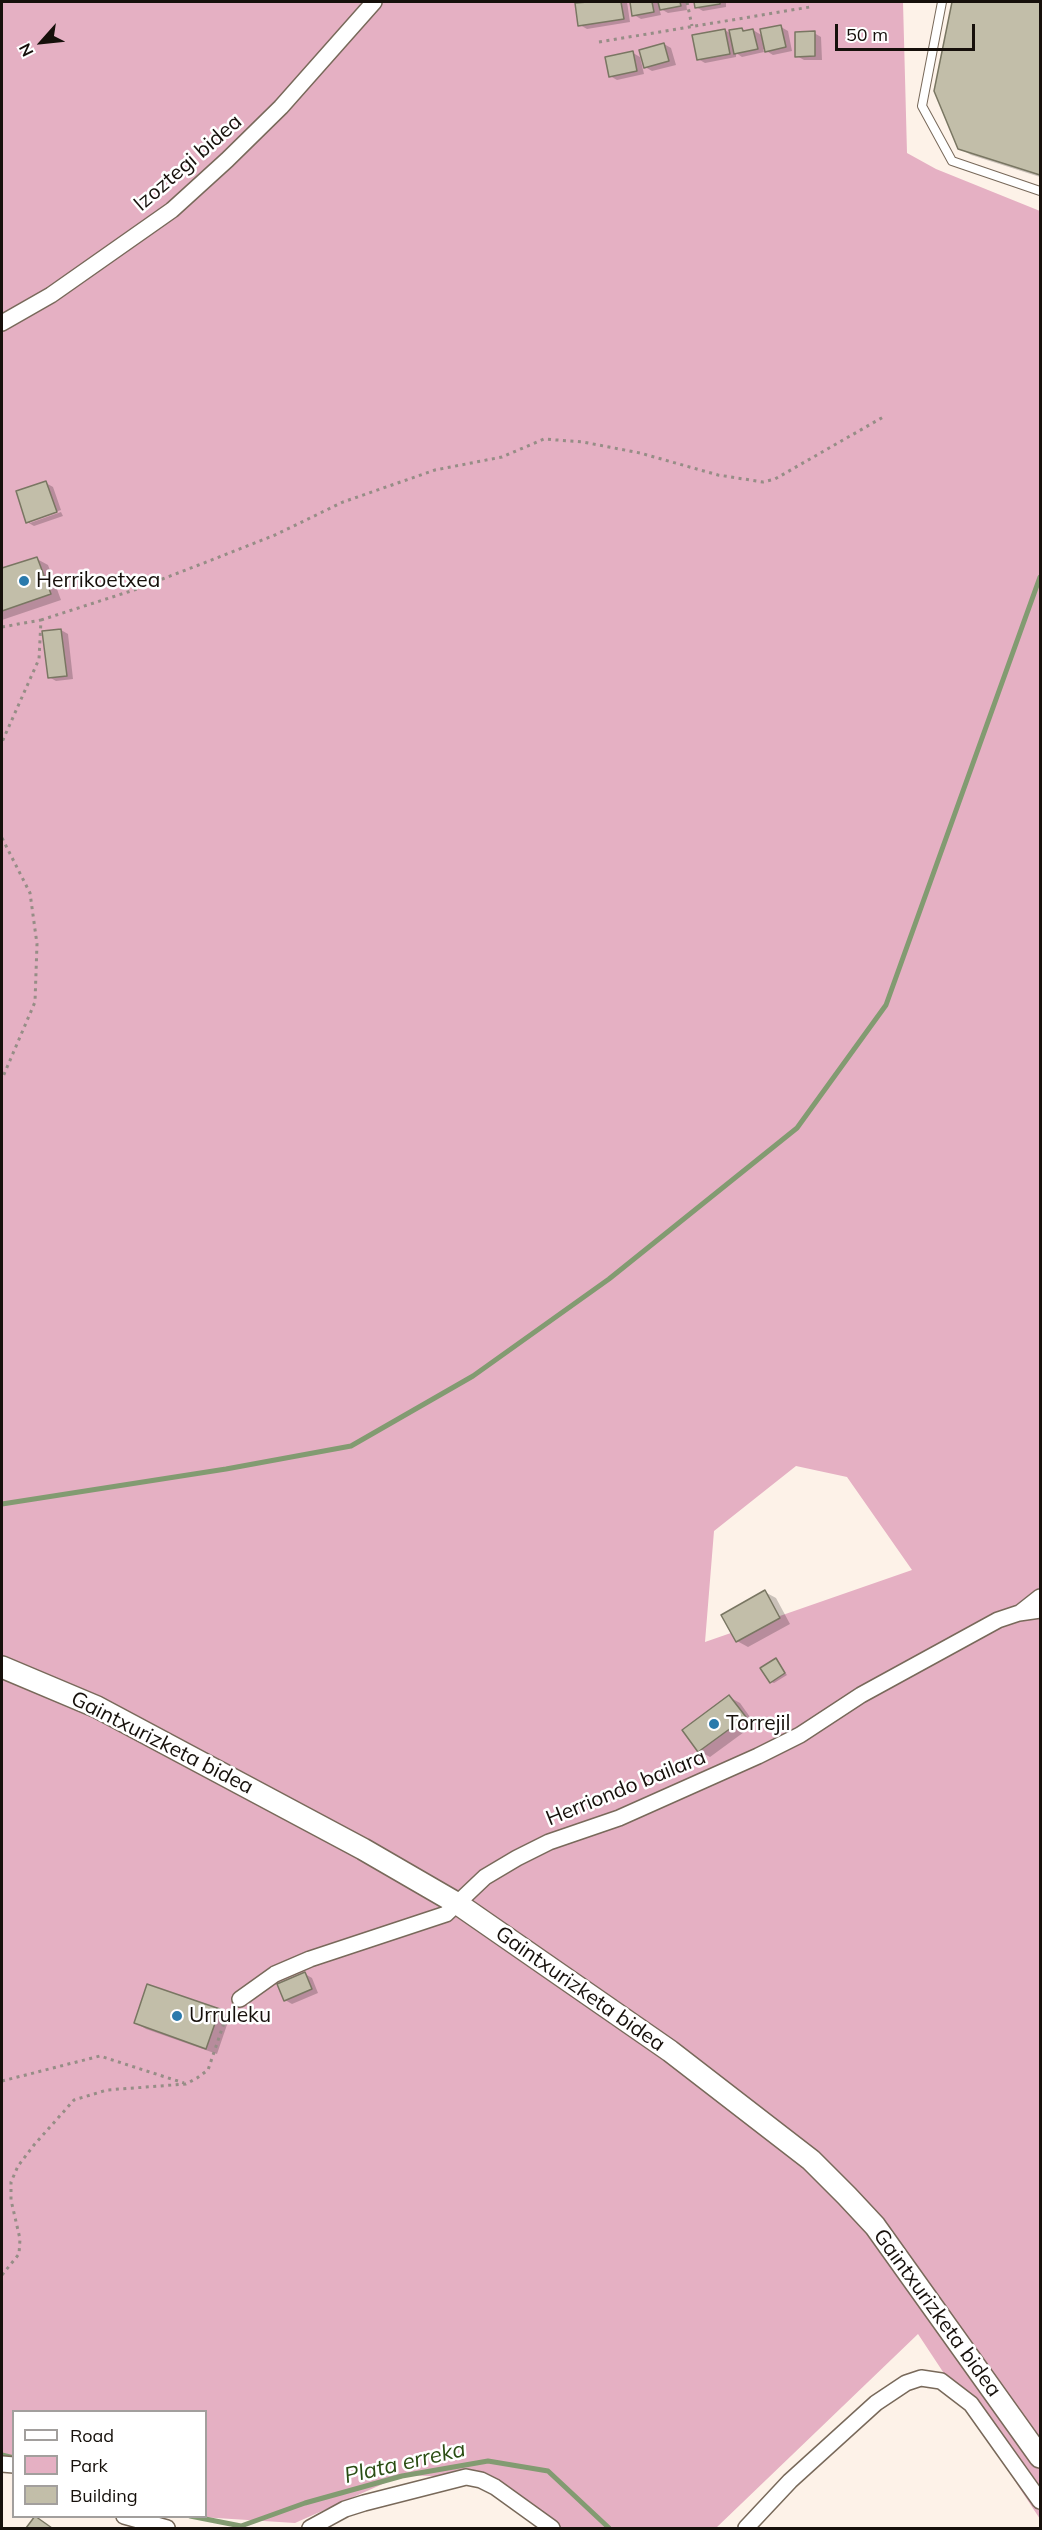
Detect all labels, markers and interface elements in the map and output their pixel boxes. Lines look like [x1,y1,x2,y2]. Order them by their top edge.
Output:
north arrow [12,12,72,72]
scale bar [838,12,978,50]
text: 50 m [846,23,888,46]
text: N [14,40,38,60]
street label: Izoztegi bidea [129,109,247,217]
place label: Herrikoetxea [36,568,160,594]
marker: Herrikoetxea [17,574,31,588]
street label: Gaintxurizketa bidea [67,1686,257,1800]
place label: Torrejil [726,1711,791,1737]
marker: Torrejil [707,1717,721,1731]
street label: Herriondo bailara [542,1744,710,1832]
street label: Gaintxurizketa bidea [490,1921,670,2057]
place label: Urruleku [189,2003,271,2029]
marker: Urruleku [170,2009,184,2023]
street label: Gaintxurizketa bidea [868,2224,1006,2402]
legend [12,2410,207,2518]
text: Road [70,2424,114,2447]
water label: Plata erreka [342,2436,468,2490]
text: Park [70,2454,108,2477]
text: Building [70,2484,138,2507]

